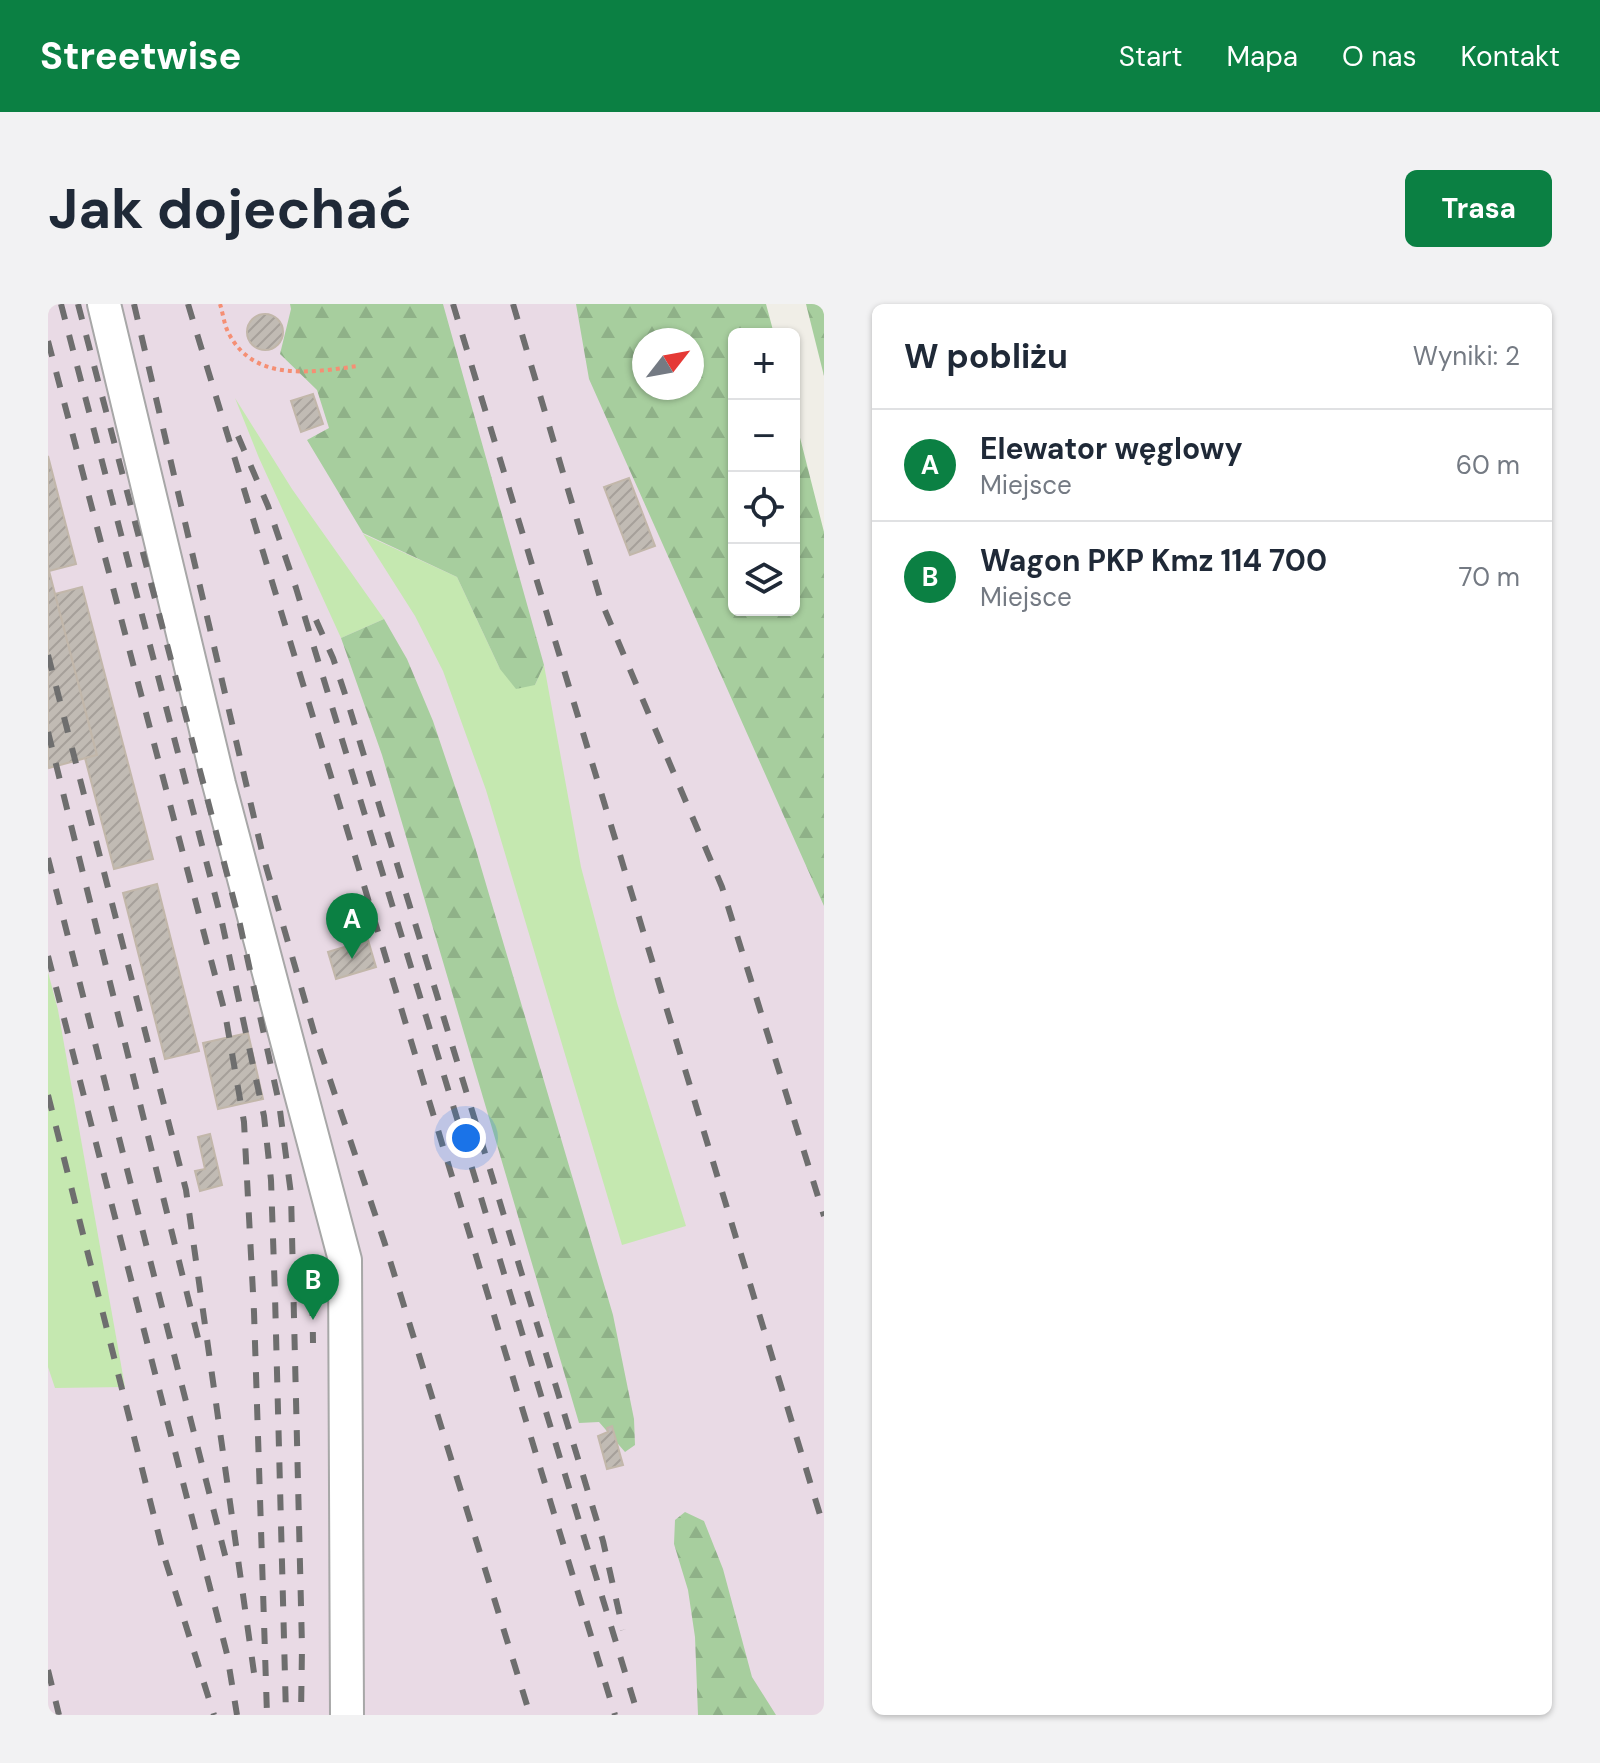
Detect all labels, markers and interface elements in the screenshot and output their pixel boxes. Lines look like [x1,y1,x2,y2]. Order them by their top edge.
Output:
text: Streetwise [40,31,241,81]
text: Start [1119,38,1183,75]
text: Mapa [1227,38,1298,75]
text: O nas [1342,38,1417,75]
text: Kontakt [1461,38,1560,75]
button: Trasa [1405,170,1552,247]
text: Jak dojechać [48,172,412,245]
north arrow [632,328,704,400]
map controls [728,328,800,616]
button: + [728,328,800,400]
text: W pobliżu [904,334,1068,379]
text: Wyniki: 2 [1413,339,1520,373]
button: − [728,400,800,472]
text: Elewator węglowy [980,429,1243,468]
text: A [921,448,939,482]
text: 60 m [1456,448,1520,482]
text: Miejsce [980,468,1072,502]
button: locate [728,472,800,544]
text: Wagon PKP Kmz 114 700 [980,541,1327,580]
button: layers [728,544,800,616]
text: B [922,560,938,594]
text: 70 m [1459,560,1520,594]
text: Miejsce [980,580,1072,614]
pin: A [326,893,378,959]
your location [446,1118,486,1158]
pin: B [287,1254,339,1320]

